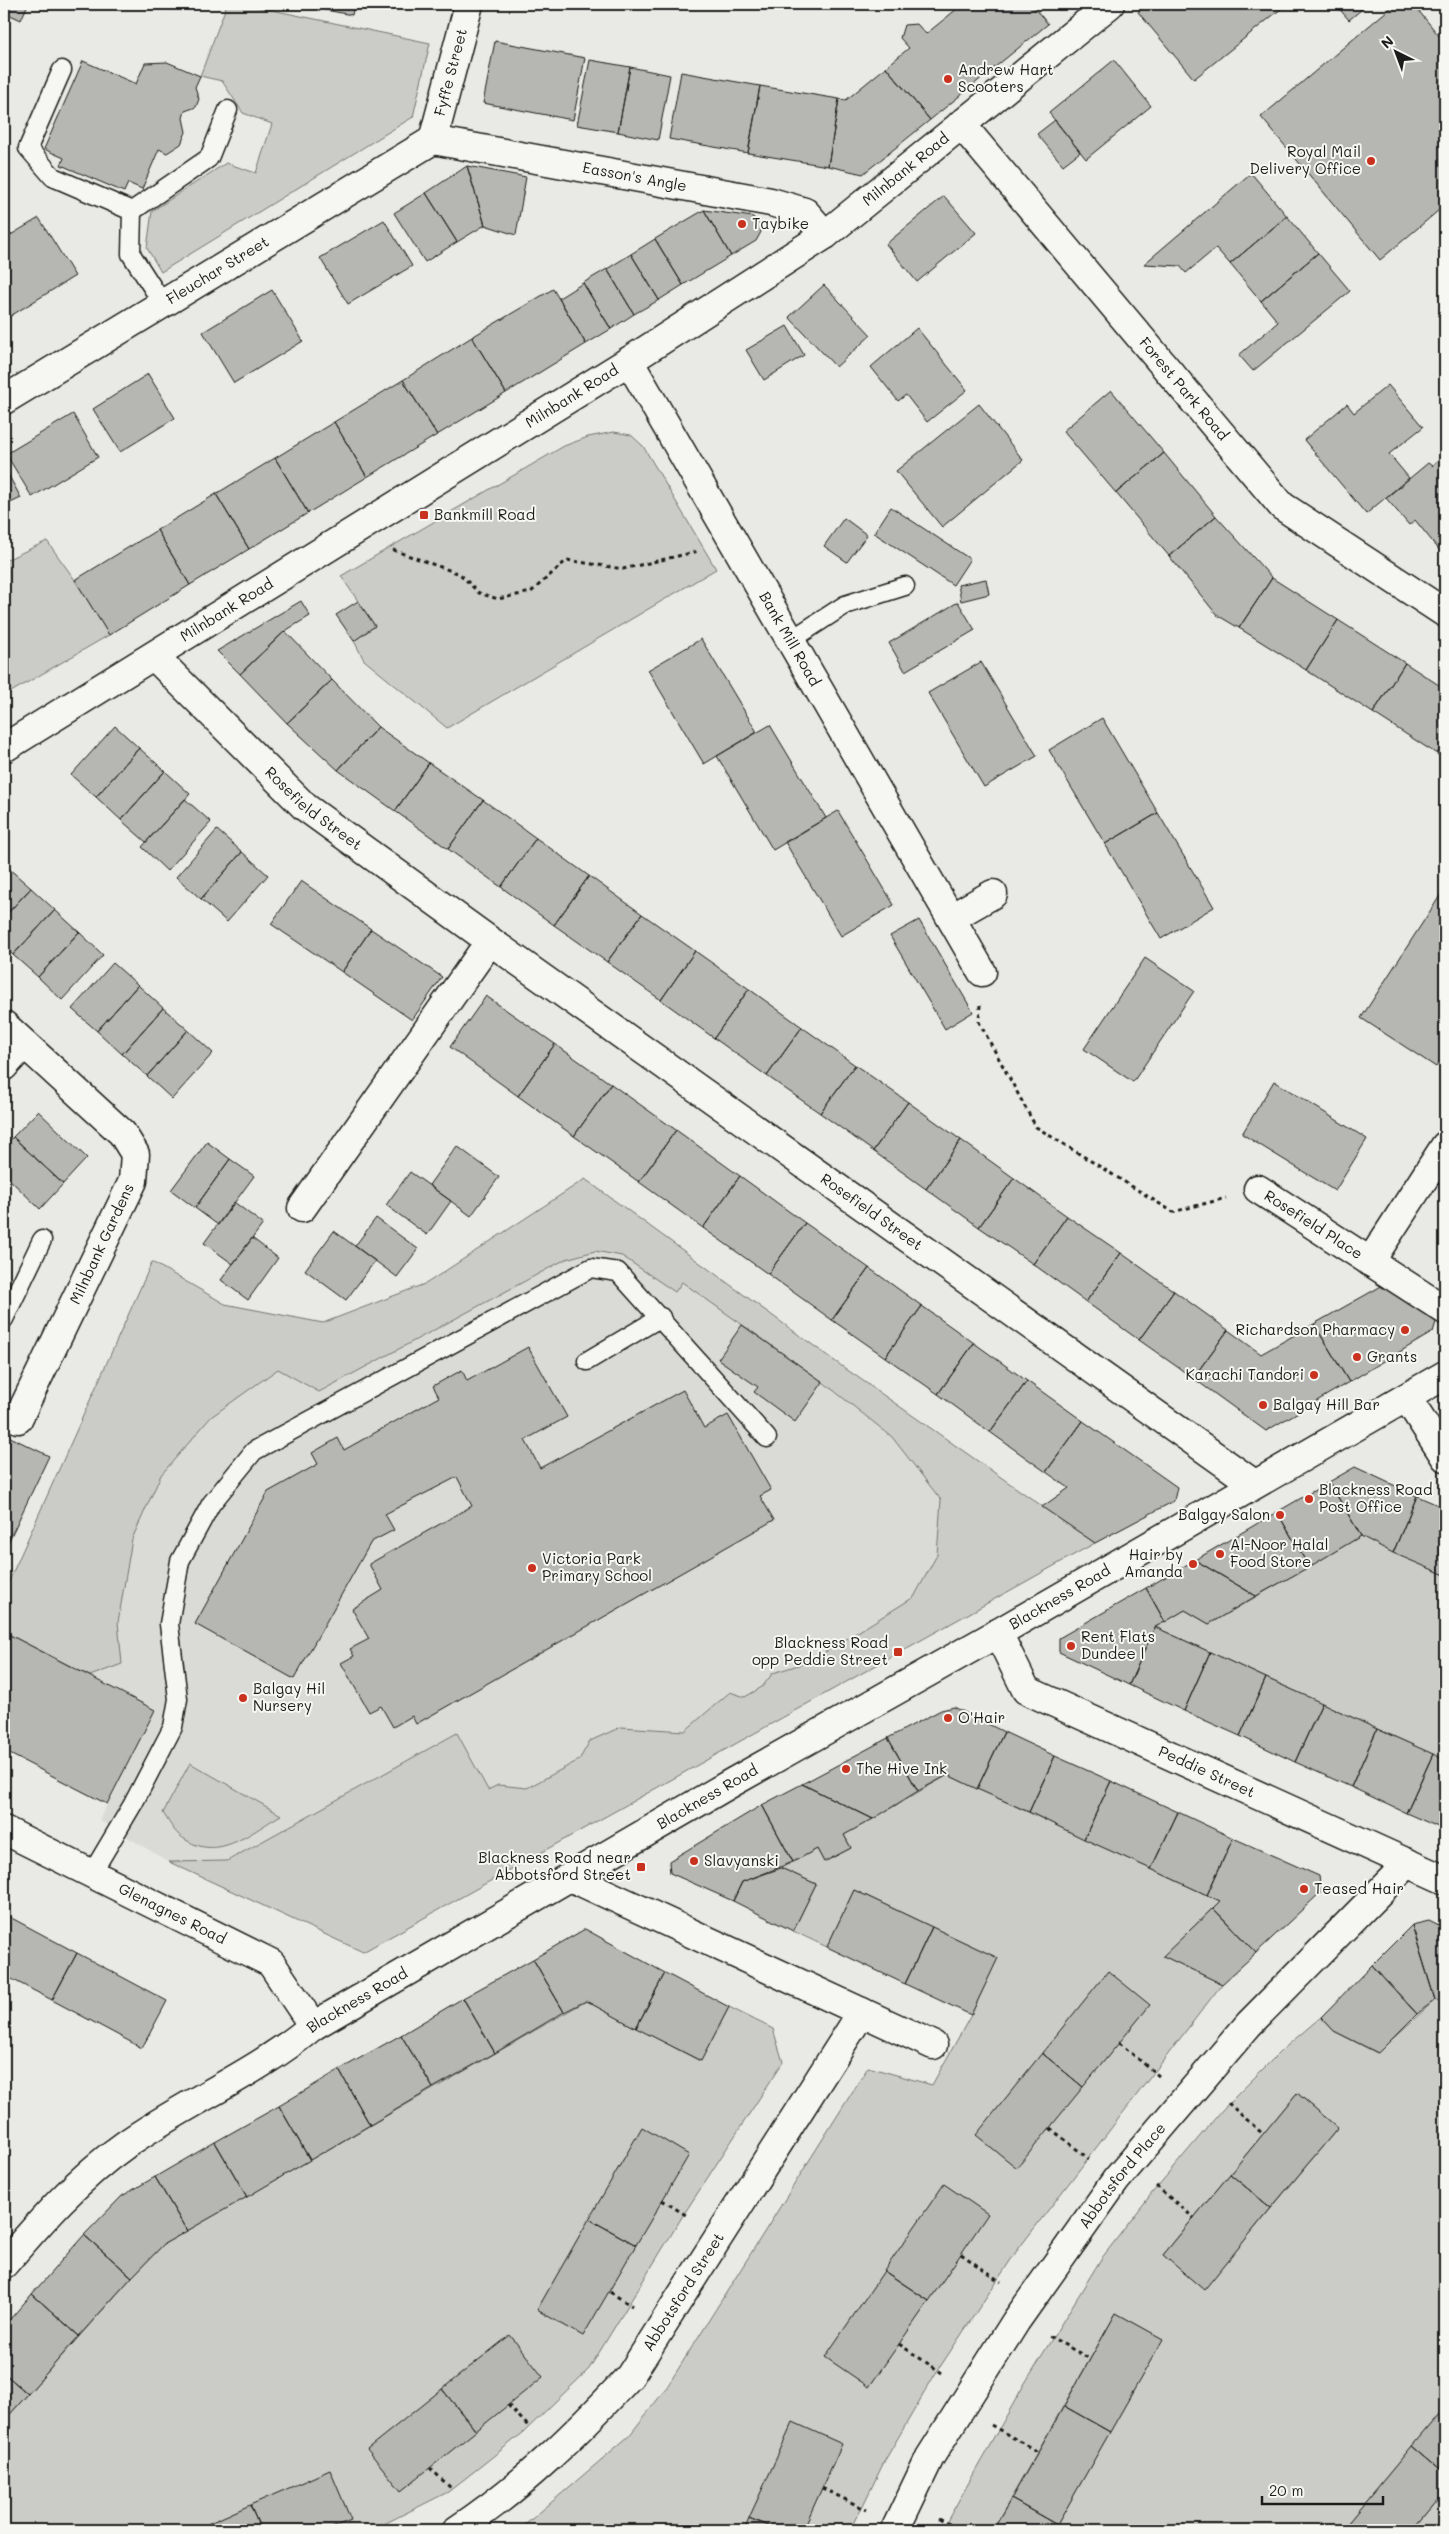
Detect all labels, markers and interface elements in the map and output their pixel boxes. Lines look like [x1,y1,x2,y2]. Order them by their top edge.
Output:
street label: Fyffe Street [429,26,471,118]
north arrow [1372,28,1422,78]
text: N [1377,31,1397,53]
place label: Andrew Hart Scooters [958,59,1054,96]
marker: Andrew Hart Scooters [942,73,954,85]
street label: Milnbank Road [858,128,953,210]
place label: Royal Mail Delivery Office [1249,141,1361,178]
marker: Royal Mail Delivery Office [1365,155,1377,167]
street label: Easson's Angle [581,157,689,195]
place label: Taybike [752,213,809,233]
marker: Taybike [736,218,748,230]
street label: Fleuchar Street [162,231,272,308]
street label: Forest Park Road [1135,332,1234,444]
street label: Milnbank Road [521,359,622,432]
place label: Bankmill Road [434,504,535,524]
marker: Bankmill Road [418,509,430,521]
street label: Milnbank Road [176,573,277,646]
street label: Bank Mill Road [755,588,826,689]
street label: Rosefield Street [261,762,366,854]
street label: Rosefield Street [817,1168,927,1254]
street label: Milnbank Gardens [64,1180,138,1307]
street label: Rosefield Place [1261,1185,1367,1263]
place label: Richardson Pharmacy [1235,1319,1395,1339]
marker: Richardson Pharmacy [1399,1324,1411,1336]
place label: Grants [1367,1346,1417,1366]
marker: Grants [1351,1351,1363,1363]
place label: Karachi Tandori [1185,1364,1304,1384]
marker: Karachi Tandori [1308,1369,1320,1381]
place label: Balgay Hill Bar [1273,1394,1380,1414]
marker: Balgay Hill Bar [1257,1399,1269,1411]
place label: Blackness Road Post Office [1319,1479,1433,1516]
marker: Blackness Road Post Office [1303,1493,1315,1505]
place label: Balgay Salon [1178,1504,1270,1524]
marker: Balgay Salon [1274,1509,1286,1521]
place label: Al-Noor Halal Food Store [1230,1534,1329,1571]
place label: Hair by Amanda [1124,1544,1183,1581]
place label: Victoria Park Primary School [542,1548,652,1585]
marker: Al-Noor Halal Food Store [1214,1548,1226,1560]
marker: Hair by Amanda [1187,1558,1199,1570]
street label: Blackness Road [1005,1559,1114,1634]
marker: Victoria Park Primary School [526,1562,538,1574]
place label: Rent Flats Dundee l [1081,1626,1155,1663]
place label: Blackness Road opp Peddie Street [752,1632,888,1669]
marker: Rent Flats Dundee l [1065,1640,1077,1652]
marker: Blackness Road opp Peddie Street [892,1646,904,1658]
place label: Balgay Hil Nursery [253,1678,325,1715]
marker: Balgay Hil Nursery [237,1692,249,1704]
place label: O'Hair [958,1707,1005,1727]
marker: O'Hair [942,1712,954,1724]
street label: Peddie Street [1156,1740,1259,1802]
place label: The Hive Ink [856,1758,947,1778]
street label: Blackness Road [653,1759,761,1833]
marker: The Hive Ink [840,1763,852,1775]
place label: Blackness Road near Abbotsford Street [478,1847,631,1884]
place label: Slavyanski [704,1850,779,1870]
marker: Slavyanski [688,1855,700,1867]
marker: Blackness Road near Abbotsford Street [635,1861,647,1873]
street label: Glenagnes Road [116,1878,230,1948]
place label: Teased Hair [1314,1878,1404,1898]
marker: Teased Hair [1298,1883,1310,1895]
street label: Blackness Road [302,1962,411,2037]
street label: Abbotsford Place [1074,2118,1170,2232]
street label: Abbotsford Street [638,2228,728,2354]
scale bar [1262,2474,1383,2506]
text: 20 m [1269,2480,1303,2500]

